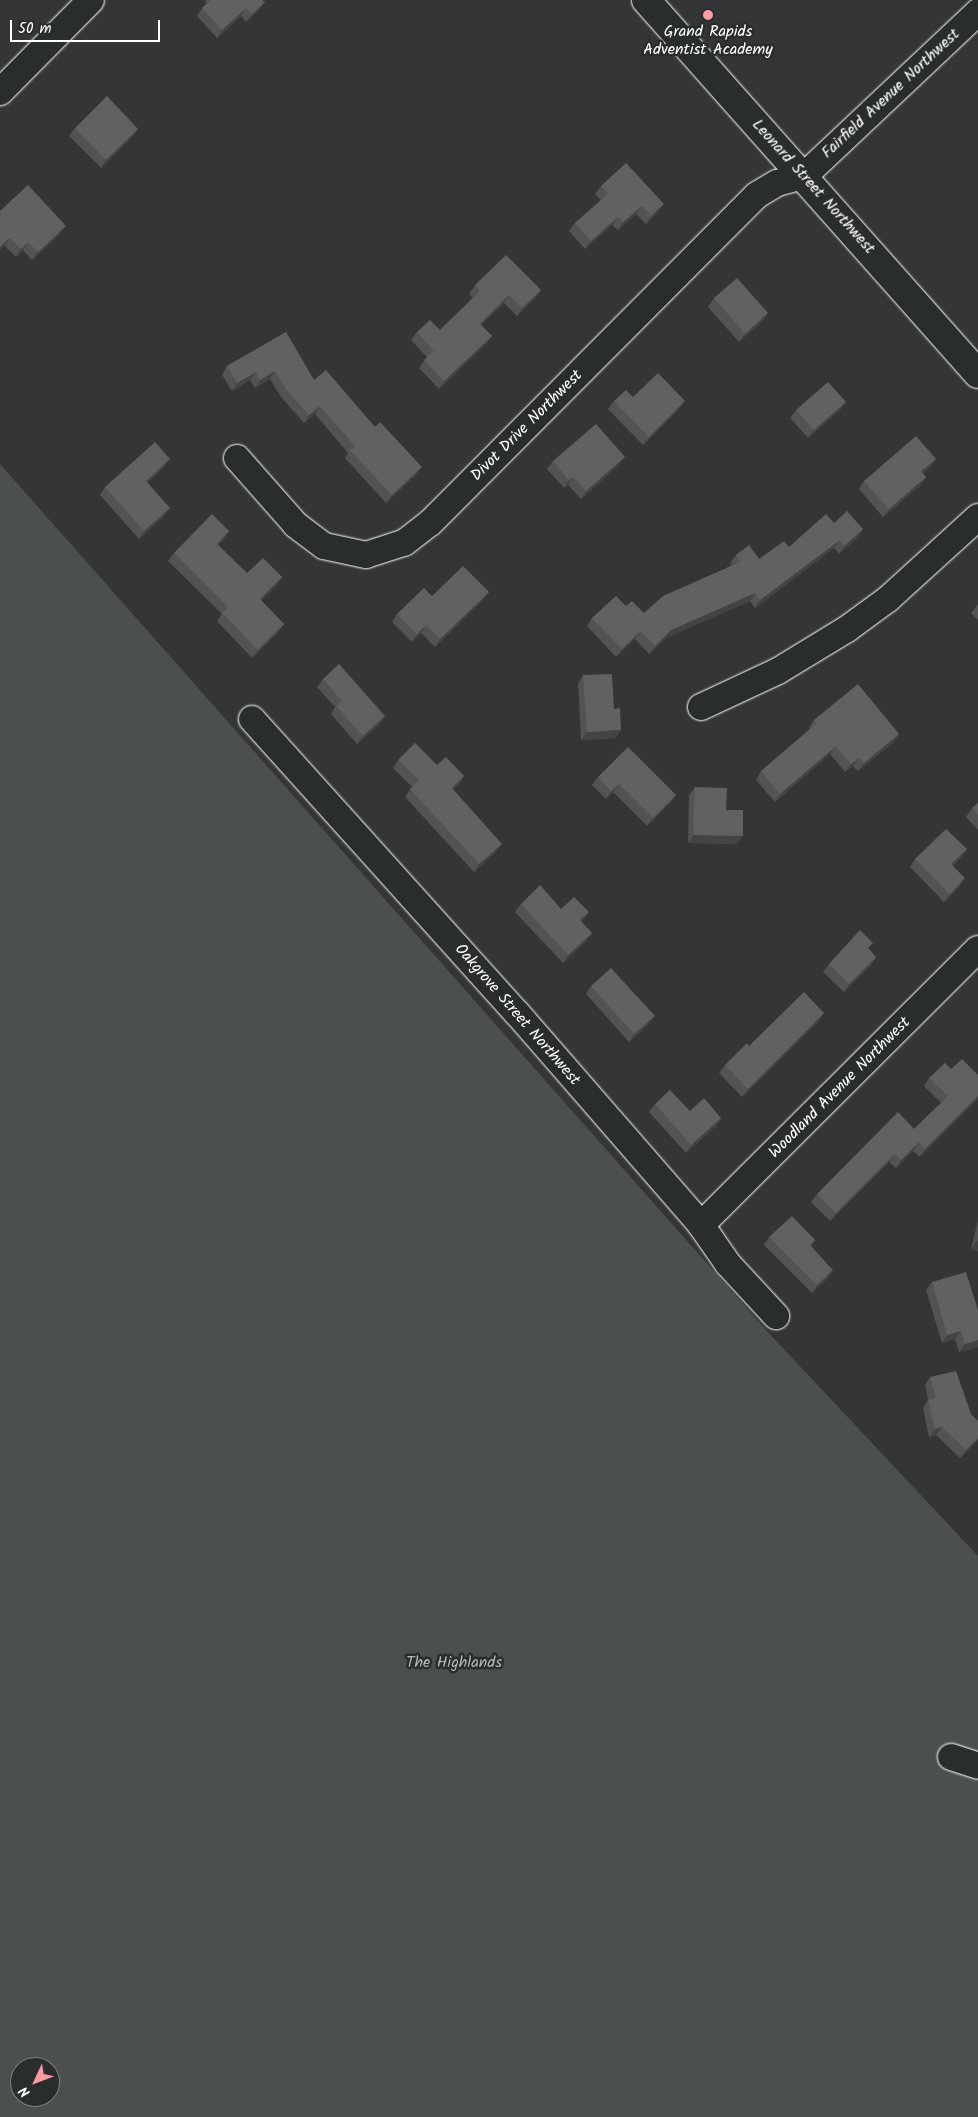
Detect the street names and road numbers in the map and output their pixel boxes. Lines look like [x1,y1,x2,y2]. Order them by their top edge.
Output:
street label: Fairfield Avenue Northwest [818,25,964,163]
street label: Leonard Street Northwest [747,116,879,258]
street label: Divot Drive Northwest [467,366,587,486]
street label: Oakgrove Street Northwest [450,940,584,1090]
street label: Woodland Avenue Northwest [765,1013,915,1163]

